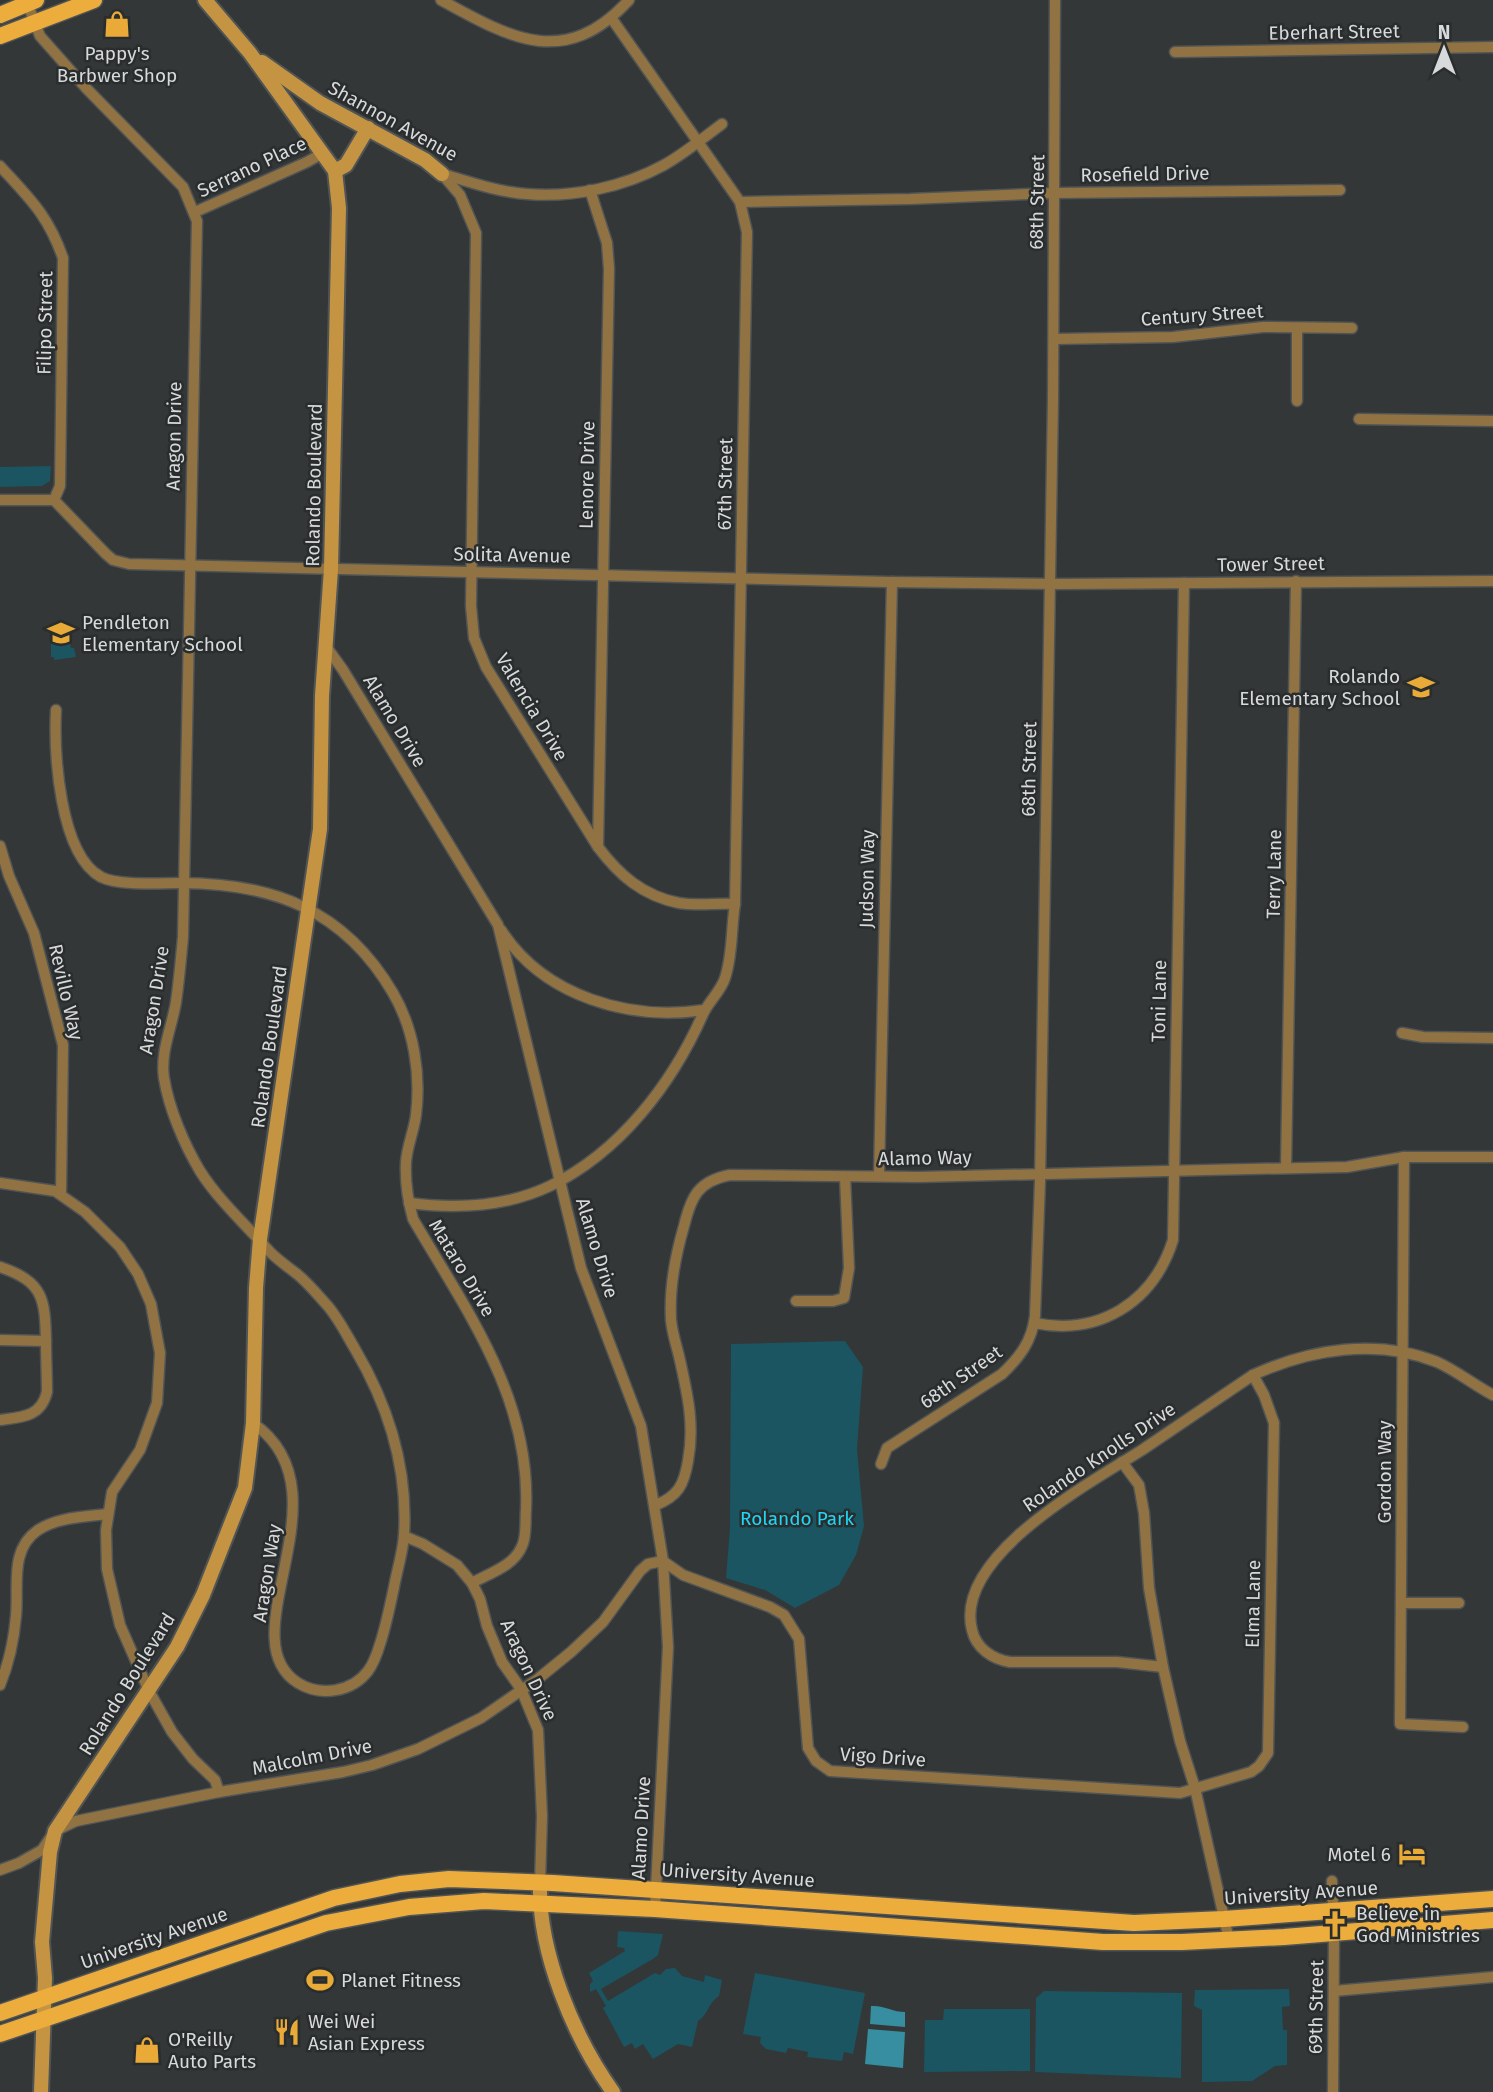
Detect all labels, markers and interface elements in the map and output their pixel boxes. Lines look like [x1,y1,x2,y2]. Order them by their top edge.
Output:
shop icon: Pappy's Barbwer Shop [102,9,132,39]
north arrow [1409,14,1479,84]
street label: Eberhart Street [1268,19,1400,45]
text: N [1438,21,1450,44]
place label: Pappy's Barbwer Shop [57,42,177,87]
street label: Shannon Avenue [324,76,462,166]
street label: Serrano Place [194,132,310,202]
street label: 68th Street [1025,154,1049,250]
street label: Rosefield Drive [1080,161,1210,187]
street label: Filipo Street [33,271,57,375]
street label: Century Street [1140,299,1264,331]
street label: Aragon Drive [162,381,186,491]
street label: Rolando Boulevard [301,403,327,567]
street label: Lenore Drive [575,421,599,529]
street label: 67th Street [713,437,737,531]
street label: Solita Avenue [453,542,571,568]
street label: Tower Street [1217,552,1325,576]
place label: Pendleton Elementary School [82,611,243,656]
school or university icon: Pendleton Elementary School [46,618,76,648]
street label: Valencia Drive [491,649,573,765]
place label: Rolando Elementary School [1239,665,1400,710]
street label: Alamo Drive [358,671,432,771]
school or university icon: Rolando Elementary School [1406,672,1436,702]
street label: 68th Street [1017,721,1041,817]
street label: Judson Way [855,829,879,929]
street label: Terry Lane [1262,829,1286,919]
street label: Revillo Way [44,942,88,1043]
street label: Aragon Drive [134,944,174,1056]
street label: Toni Lane [1147,960,1171,1042]
street label: Rolando Boulevard [246,964,292,1130]
street label: Alamo Way [878,1146,973,1170]
street label: Alamo Drive [571,1195,623,1301]
street label: Mataro Drive [424,1215,500,1321]
street label: 68th Street [915,1340,1007,1414]
street label: Rolando Knolls Drive [1018,1397,1180,1517]
street label: Gordon Way [1373,1420,1396,1524]
park label: Rolando Park [740,1507,854,1530]
street label: Aragon Way [248,1522,286,1624]
street label: Elma Lane [1241,1560,1265,1648]
street label: Rolando Boulevard [74,1608,180,1760]
street label: Aragon Drive [496,1616,562,1724]
street label: Malcolm Drive [250,1734,374,1780]
street label: Vigo Drive [839,1743,927,1771]
street label: Alamo Drive [627,1776,655,1880]
hotel icon: Motel 6 [1397,1839,1427,1869]
place label: Motel 6 [1327,1843,1391,1866]
street label: University Avenue [660,1858,816,1892]
street label: University Avenue [1223,1876,1379,1910]
street label: University Avenue [77,1902,231,1974]
place label: Believe in God Ministries [1356,1902,1480,1947]
church icon: Believe in God Ministries [1320,1909,1350,1939]
street label: 69th Street [1304,1959,1328,2054]
sports icon: Planet Fitness [305,1965,335,1995]
place label: Planet Fitness [341,1969,461,1992]
place label: Wei Wei Asian Express [308,2010,425,2055]
restaurant icon: Wei Wei Asian Express [272,2017,302,2047]
place label: O'Reilly Auto Parts [168,2028,256,2073]
shop icon: O'Reilly Auto Parts [132,2035,162,2065]

